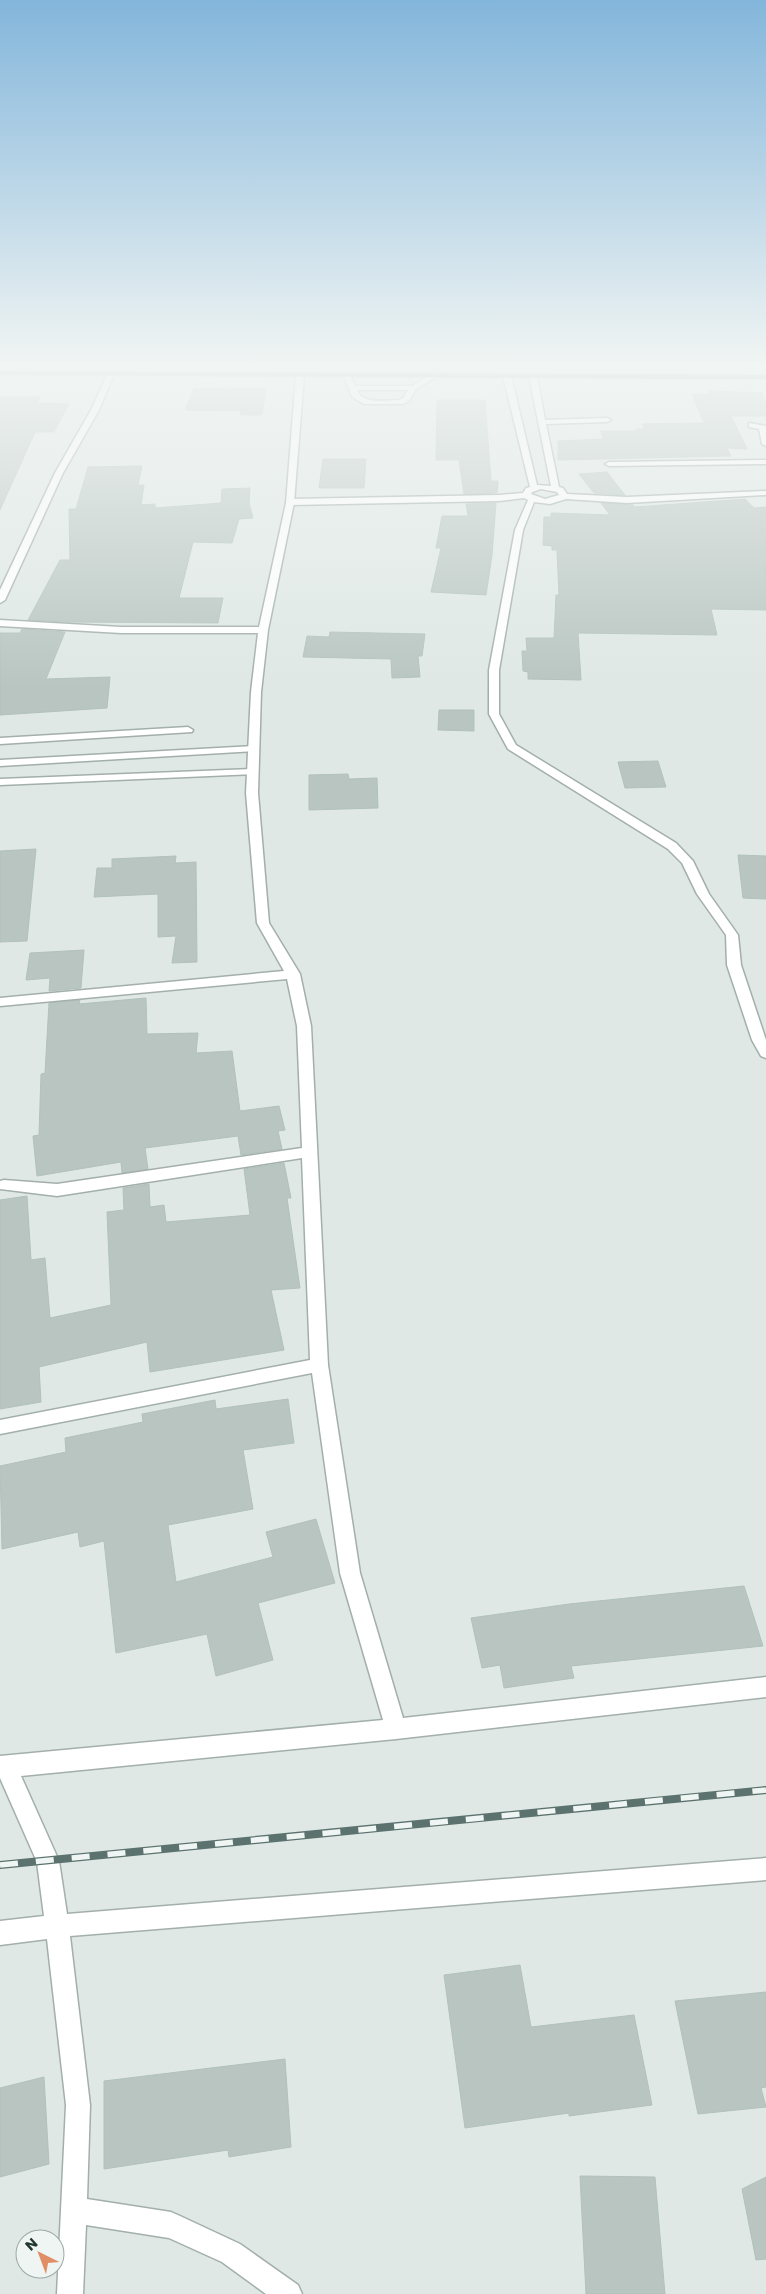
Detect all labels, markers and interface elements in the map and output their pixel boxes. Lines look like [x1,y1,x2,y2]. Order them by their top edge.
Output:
north arrow [15,2229,65,2279]
text: N [21,2233,42,2255]

